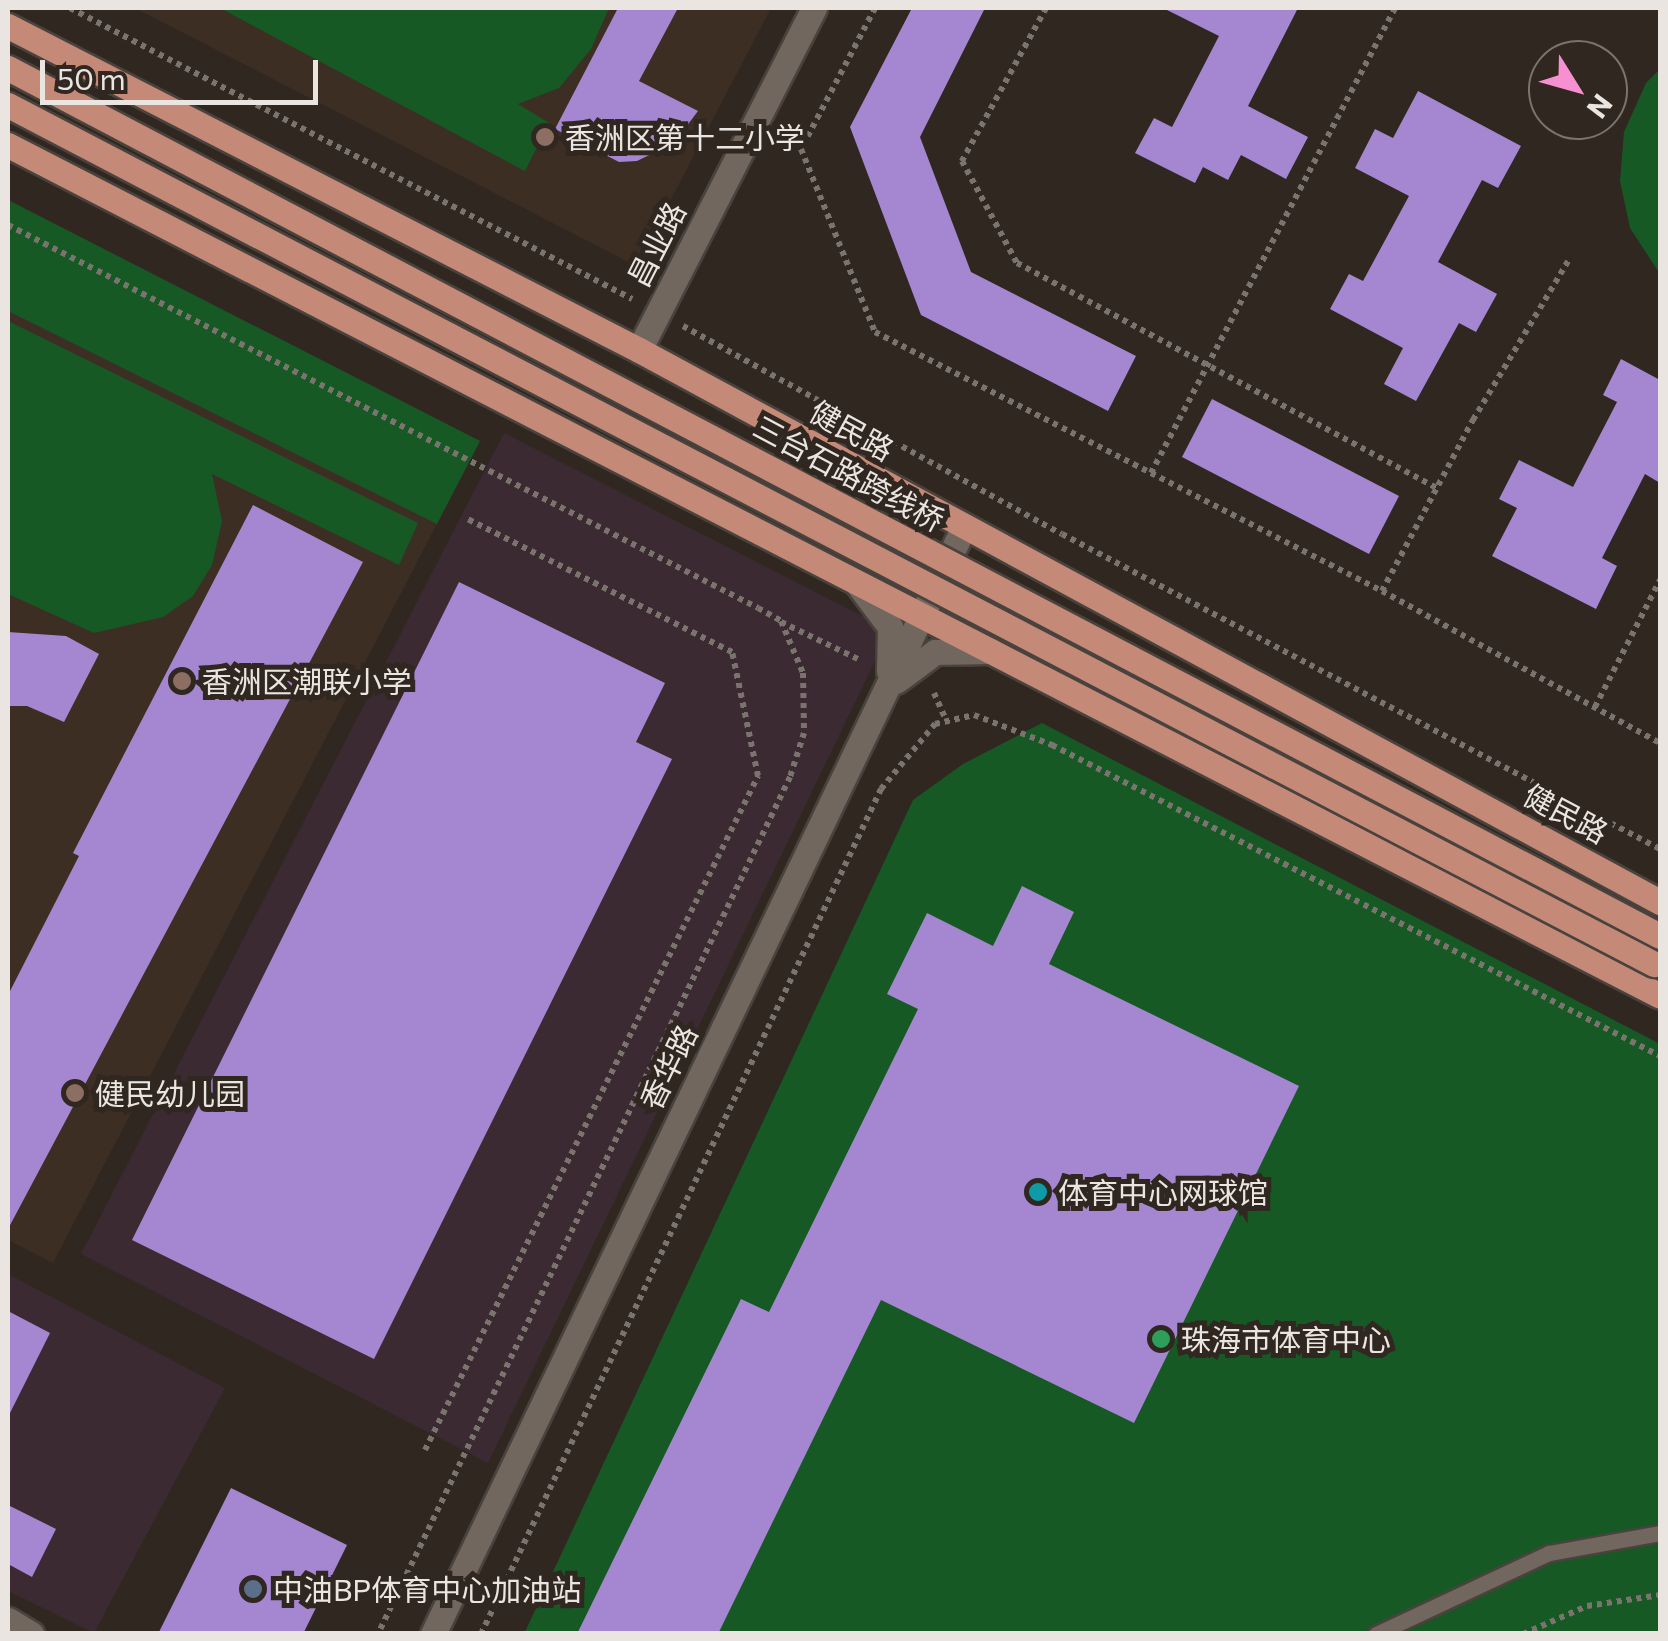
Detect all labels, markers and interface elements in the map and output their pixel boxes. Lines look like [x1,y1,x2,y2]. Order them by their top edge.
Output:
scale bar [45,40,322,102]
north arrow [1528,40,1628,140]
text: 50 m [57,59,126,96]
text: N [1580,88,1620,125]
place label: 香洲区第十二小学 [565,119,805,155]
marker: 香洲区第十二小学 [534,126,556,148]
street label: 昌业路 [620,196,692,292]
street label: 健民路 [804,392,900,468]
street label: 三台石路跨线桥 [748,408,950,538]
place label: 香洲区潮联小学 [202,663,412,699]
marker: 香洲区潮联小学 [171,670,193,692]
street label: 健民路 [1518,776,1614,850]
street label: 香华路 [632,1019,704,1115]
place label: 健民幼儿园 [95,1075,245,1111]
marker: 健民幼儿园 [64,1082,86,1104]
place label: 体育中心网球馆 [1058,1174,1268,1210]
marker: 体育中心网球馆 [1027,1181,1049,1203]
place label: 珠海市体育中心 [1181,1321,1391,1357]
marker: 珠海市体育中心 [1150,1328,1172,1350]
place label: 中油BP体育中心加油站 [273,1571,581,1607]
marker: 中油BP体育中心加油站 [242,1578,264,1600]

